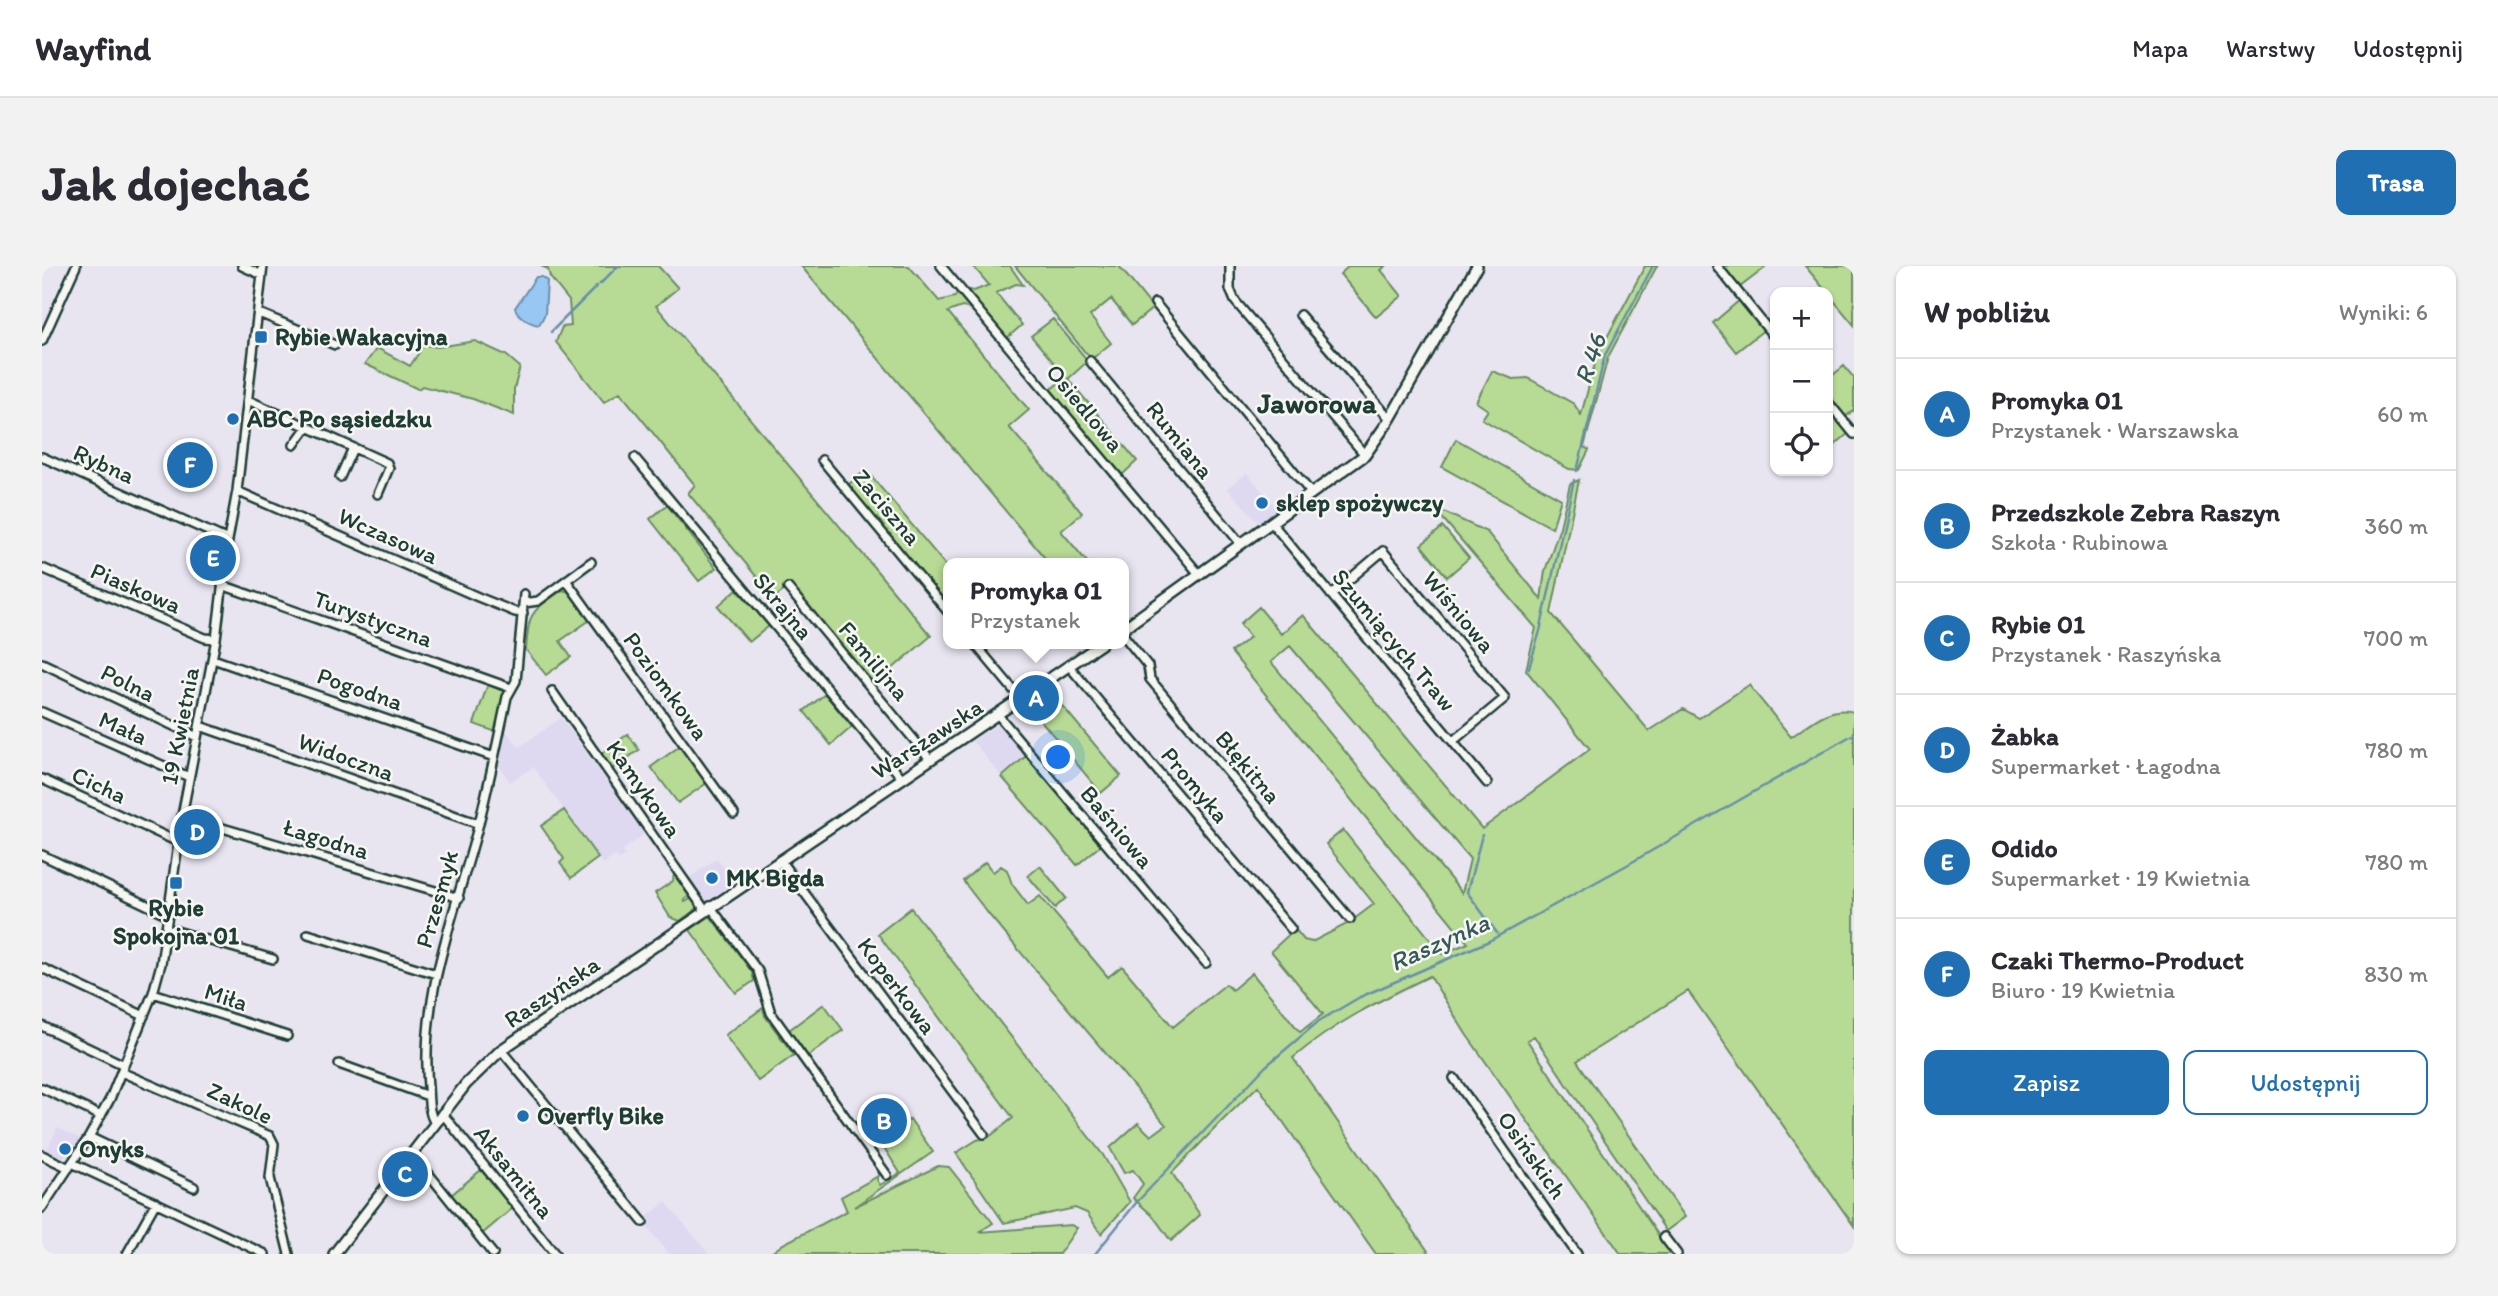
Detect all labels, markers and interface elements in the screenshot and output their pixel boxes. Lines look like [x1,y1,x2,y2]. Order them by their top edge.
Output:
text: Wayfind [35,29,151,68]
text: Mapa [2132,34,2188,63]
text: Warstwy [2226,34,2315,63]
text: Udostępnij [2353,34,2463,63]
button: Trasa [2336,150,2456,215]
text: Jak dojechać [42,153,310,212]
map controls [1770,287,1833,476]
button: + [1770,287,1833,350]
text: W pobliżu [1924,293,2050,330]
text: Wyniki: 6 [2339,298,2428,326]
place label: Rybie Wakacyjna [275,322,448,352]
marker: Rybie Wakacyjna [253,329,269,345]
water label: R 46 [1567,329,1614,388]
button: − [1770,350,1833,413]
street label: Osiedlowa [1040,358,1131,458]
text: Promyka 01 [1991,384,2123,416]
district label: Jaworowa [1256,386,1377,420]
street label: Rumiana [1140,395,1221,485]
text: A [1940,400,1954,428]
text: 60 m [2377,400,2428,428]
place label: ABC Po sąsiedzku [246,404,432,434]
marker: ABC Po sąsiedzku [225,411,241,427]
button: locate [1770,413,1833,476]
text: Przystanek · Warszawska [1991,416,2239,444]
street label: Rybna [69,437,140,490]
pin: F [167,439,213,491]
street label: Zaciszna [847,462,928,551]
place label: sklep spożywczy [1276,488,1444,518]
marker: sklep spożywczy [1254,495,1270,511]
text: Przedszkole Zebra Raszyn [1991,496,2280,528]
street label: Wczasowa [334,501,443,571]
text: B [1940,512,1954,540]
text: 360 m [2365,512,2428,540]
text: Szkoła · Rubinowa [1991,528,2168,556]
pin: E [190,532,236,584]
street label: Piaskowa [87,556,186,620]
popup [943,558,1129,649]
street label: Szumiących Traw [1326,562,1463,717]
street label: Wiśniowa [1417,565,1502,659]
street label: Skrajna [747,566,820,645]
text: Promyka 01 [970,574,1102,606]
street label: Turystyczna [310,584,437,654]
text: Przystanek [970,606,1080,634]
text: Rybie 01 [1991,608,2085,640]
street label: Familijna [833,615,916,707]
text: C [1940,624,1954,652]
text: 700 m [2364,624,2428,652]
street label: Poziomkowa [617,626,715,746]
text: Przystanek · Raszyńska [1991,640,2222,668]
street label: Polna [96,657,160,708]
street label: Pogodna [314,660,407,717]
street label: 19 Kwietnia [154,664,205,787]
pin: A [1013,672,1059,724]
street label: Warszawska [865,691,988,785]
street label: Mała [94,704,152,751]
text: Żabka [1991,720,2059,752]
street label: Błękitna [1209,724,1287,809]
street label: Widoczna [294,726,399,787]
street label: Kamykowa [600,734,689,844]
text: D [1939,736,1955,764]
text: 780 m [2365,736,2428,764]
your location [1041,740,1075,774]
street label: Promyka [1155,741,1236,829]
text: Supermarket · Łagodna [1991,752,2221,780]
street label: Cicha [67,759,131,810]
street label: Baśniowa [1074,779,1161,874]
pin: D [174,806,220,858]
street label: Łagodna [280,812,373,865]
text: Odido [1991,832,2058,864]
street label: Przesmyk [409,846,464,951]
text: E [1941,848,1953,876]
text: 780 m [2365,848,2428,876]
place label: MK Bigda [726,863,824,893]
text: Supermarket · 19 Kwietnia [1991,864,2250,892]
marker: MK Bigda [704,870,720,886]
marker: Rybie Spokojna 01 [168,875,184,891]
place label: Rybie Spokojna 01 [113,893,240,951]
water label: Raszynka [1384,905,1495,978]
street label: Koperkowa [852,931,944,1040]
text: Czaki Thermo-Product [1991,944,2244,976]
street label: Raszyńska [498,949,605,1034]
text: F [1941,960,1953,988]
text: 830 m [2364,960,2428,988]
street label: Miła [201,976,252,1017]
text: Biuro · 19 Kwietnia [1991,976,2175,1004]
button: Zapisz [1924,1050,2169,1115]
button: Udostępnij [2183,1050,2428,1115]
street label: Zakole [203,1075,278,1130]
pin: B [861,1095,907,1147]
place label: Overfly Bike [537,1101,664,1131]
street label: Osińskich [1492,1105,1573,1204]
marker: Overfly Bike [515,1108,531,1124]
street label: Aksamitna [468,1119,561,1225]
place label: Onyks [79,1134,145,1164]
marker: Onyks [57,1141,73,1157]
pin: C [382,1148,428,1200]

